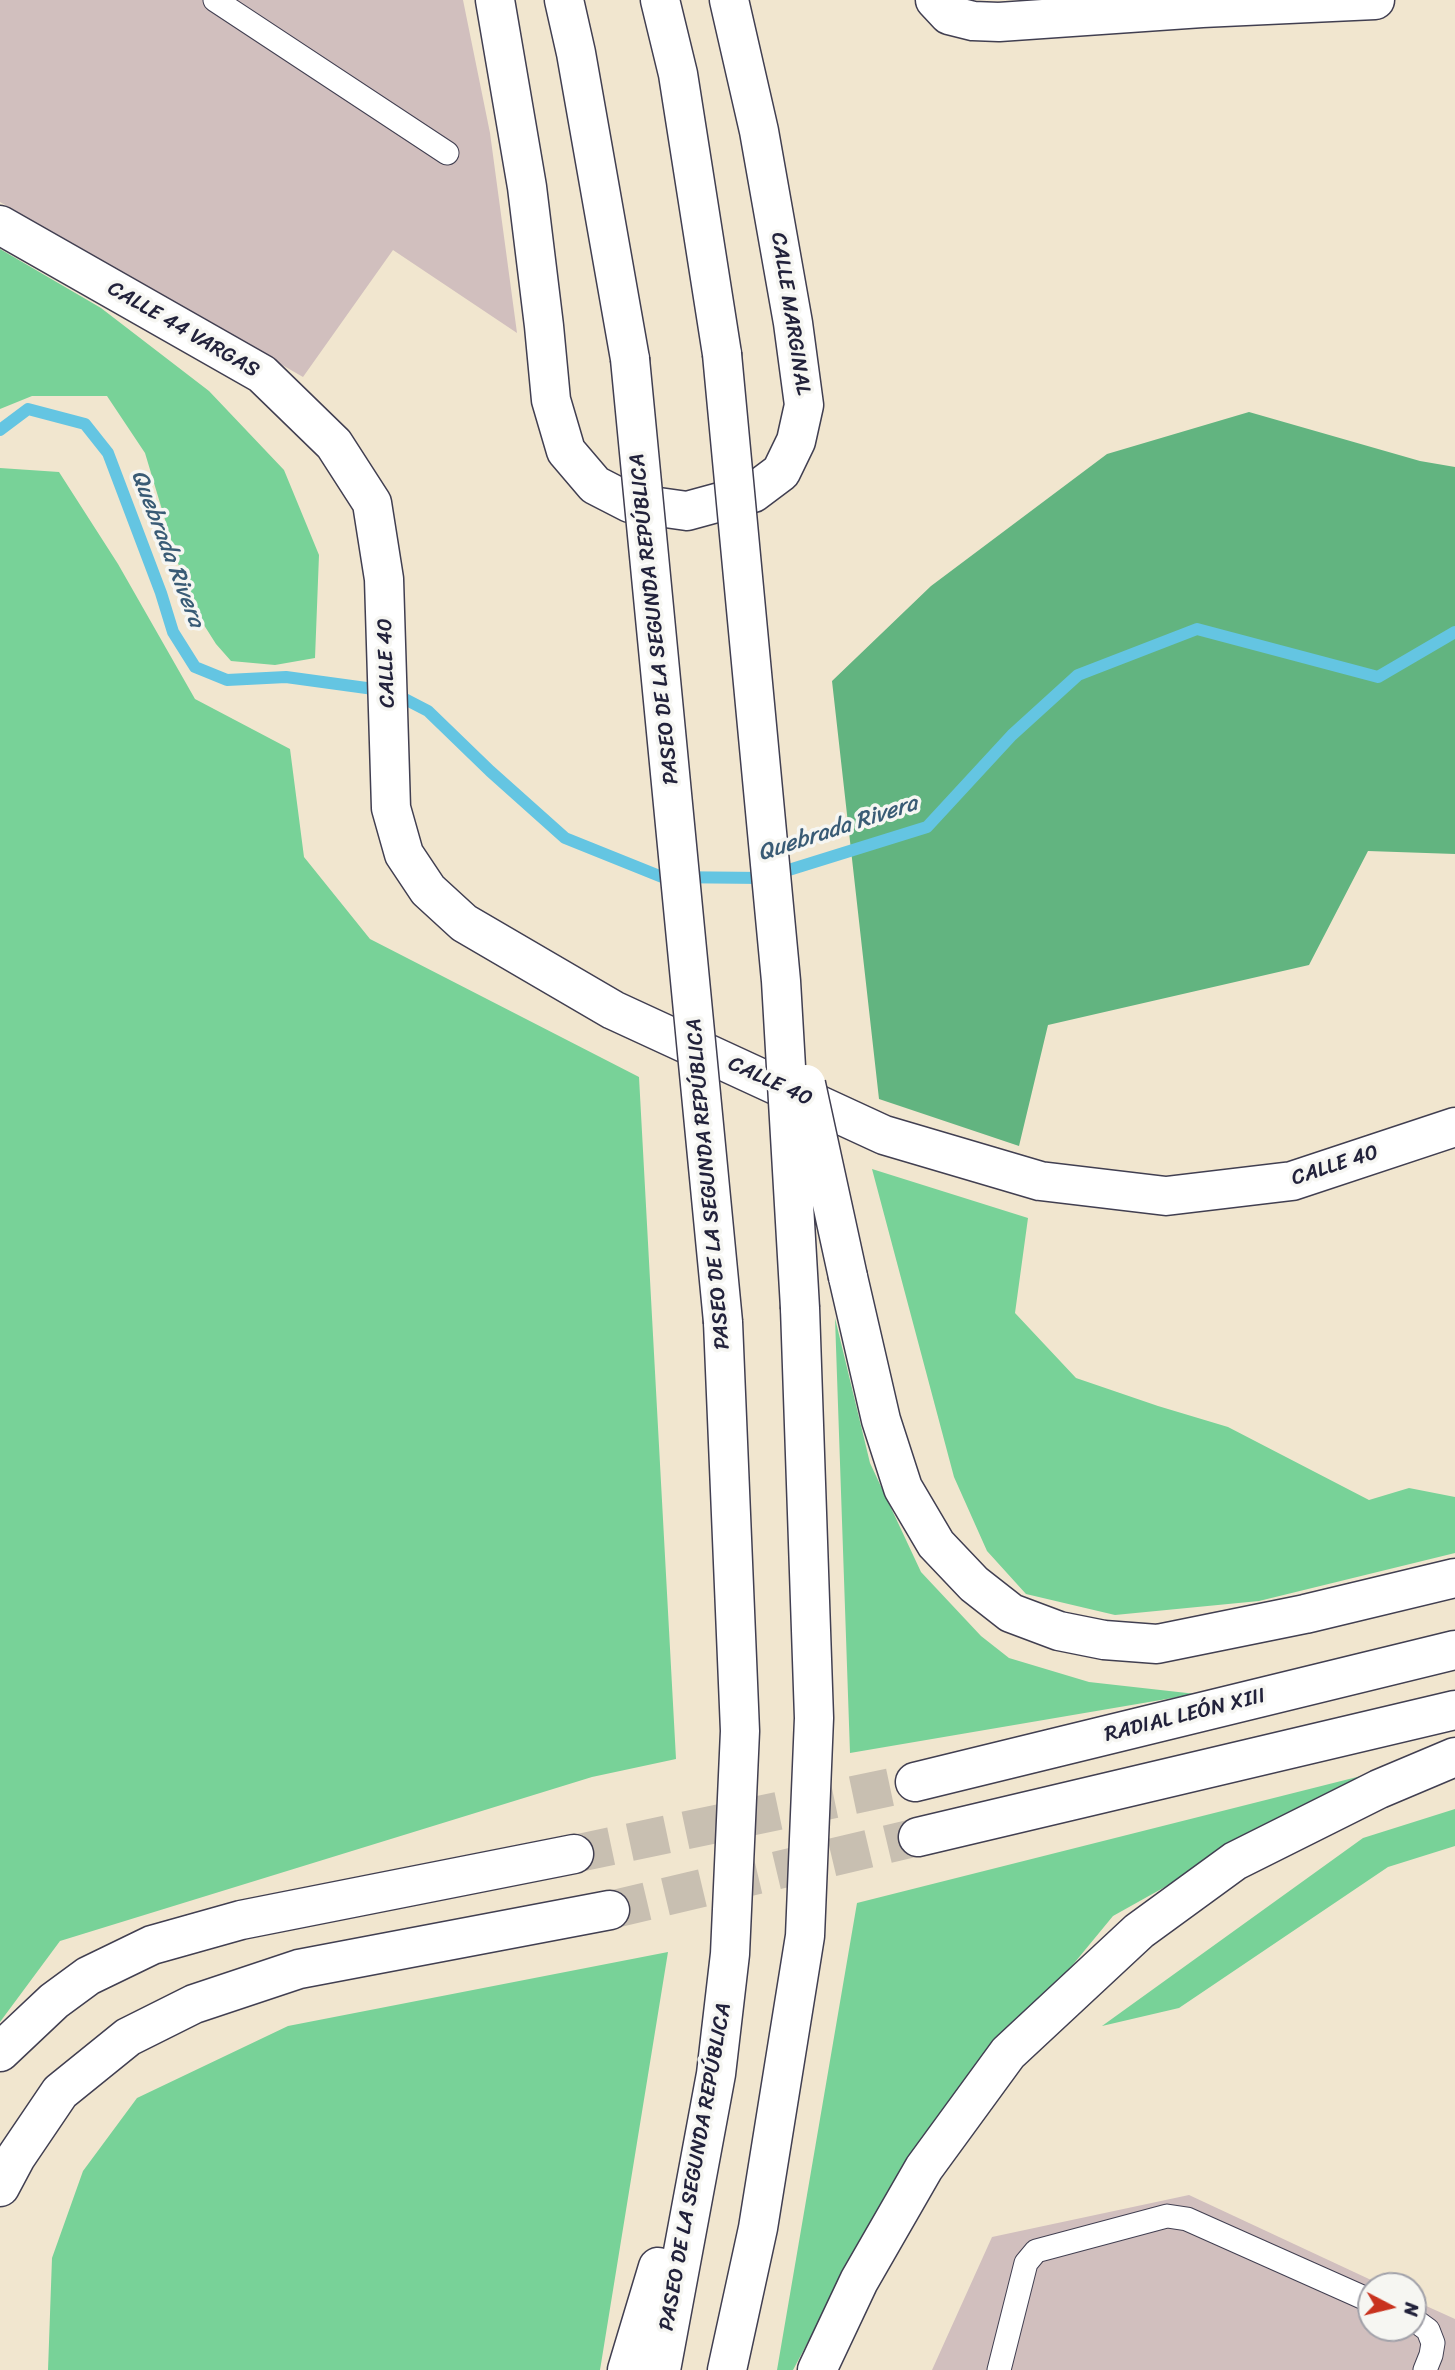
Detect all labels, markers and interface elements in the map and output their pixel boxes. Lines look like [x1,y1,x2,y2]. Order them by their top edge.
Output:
street label: CALLE MARGINAL [765,231,815,397]
street label: CALLE 44 VARGAS [103,276,263,384]
street label: PASEO DE LA SEGUNDA REPÚBLICA [625,452,685,786]
water label: Quebrada Rivera [124,467,210,631]
street label: CALLE 40 [373,618,401,708]
water label: Quebrada Rivera [755,790,921,868]
street label: PASEO DE LA SEGUNDA REPÚBLICA [682,1017,736,1351]
street label: CALLE 40 [724,1052,816,1112]
street label: CALLE 40 [1288,1140,1382,1192]
street label: RADIAL LEÓN XIII [1102,1684,1268,1748]
street label: PASEO DE LA SEGUNDA REPÚBLICA [655,2001,737,2333]
north arrow [1357,2272,1427,2342]
text: N [1394,2301,1429,2318]

